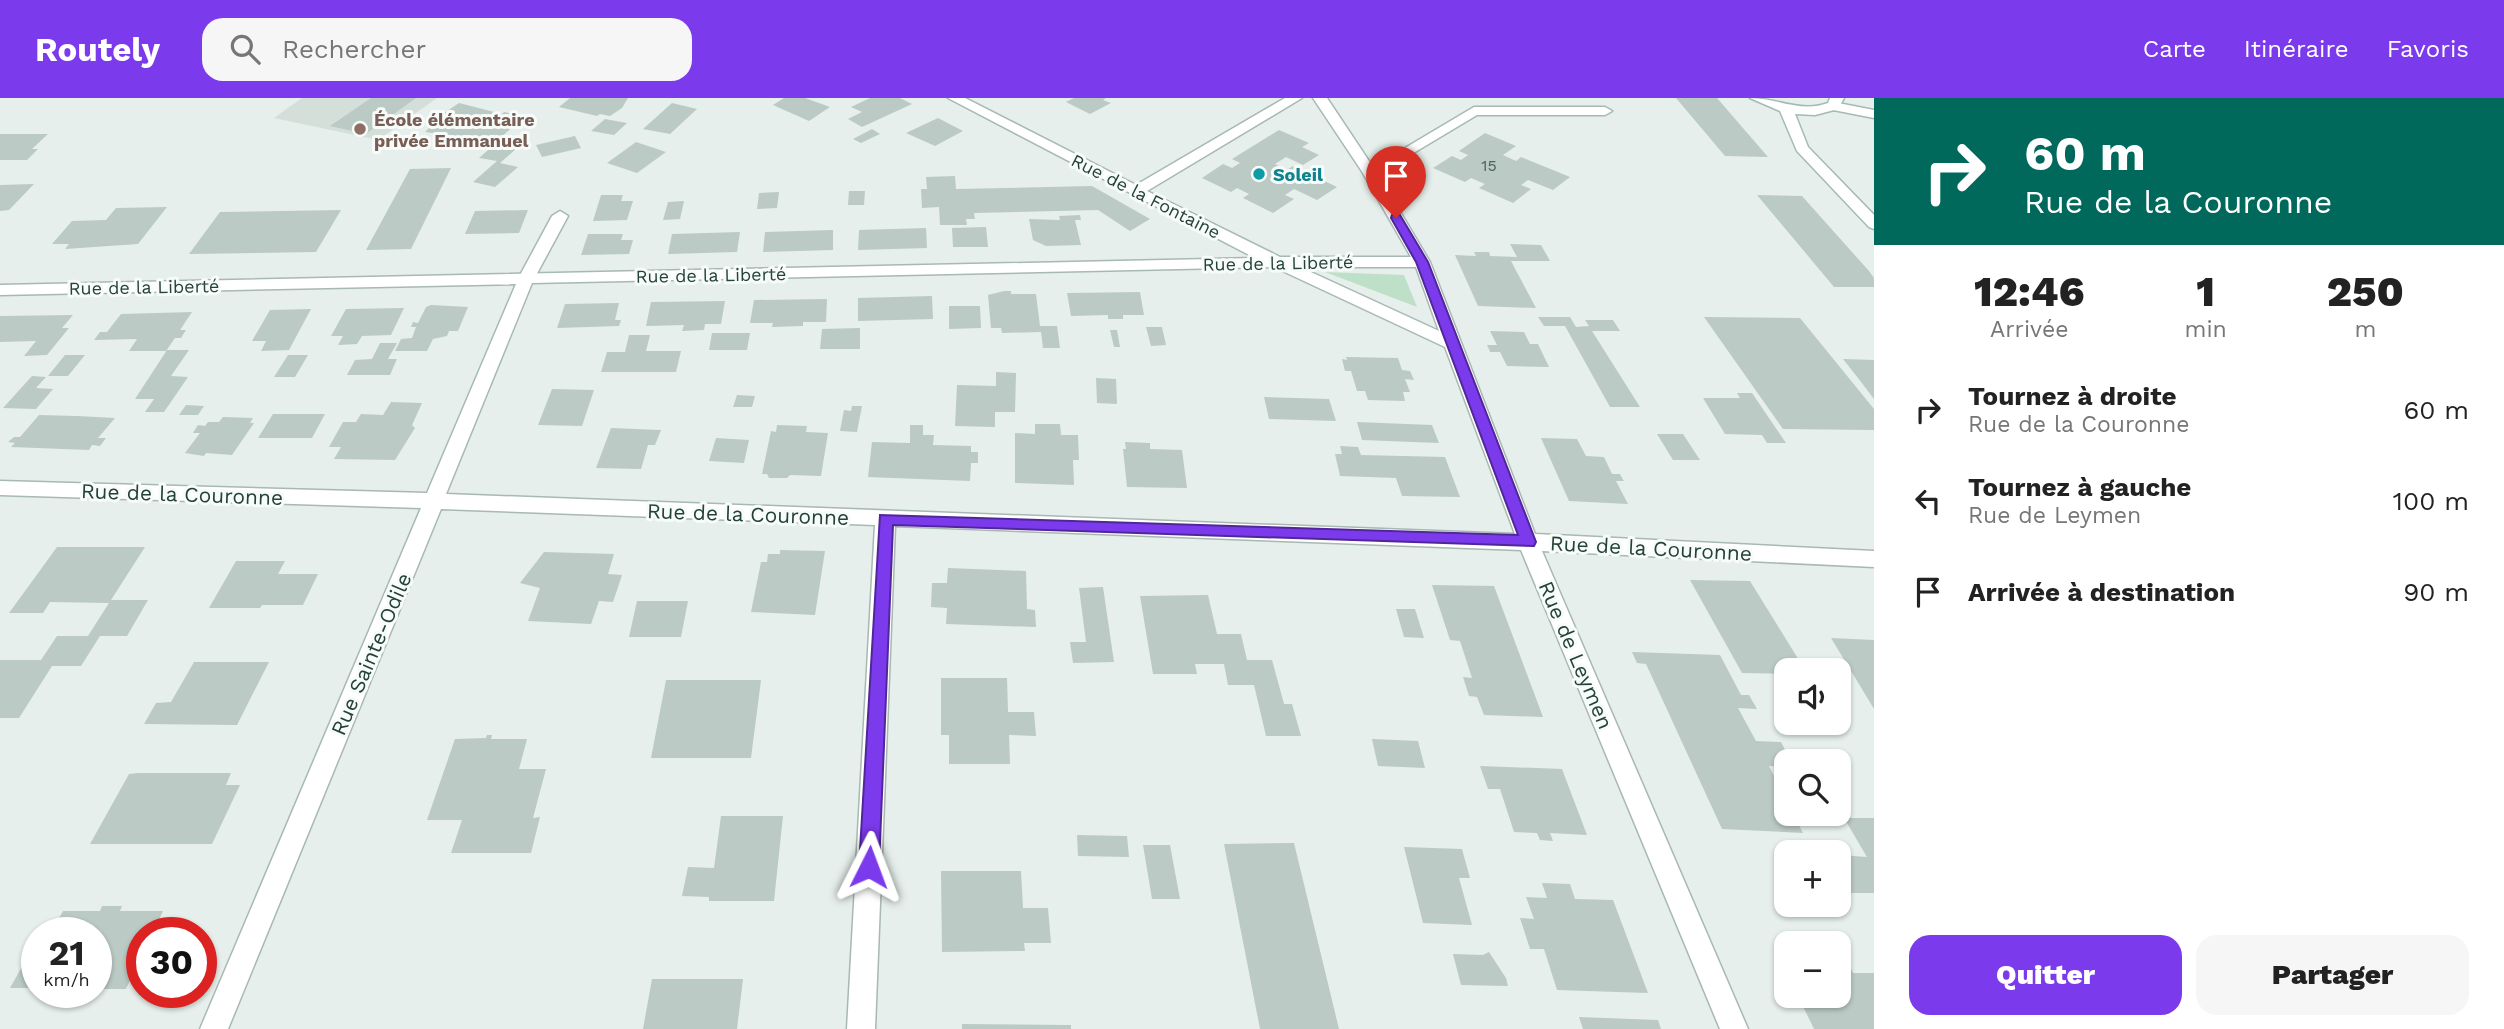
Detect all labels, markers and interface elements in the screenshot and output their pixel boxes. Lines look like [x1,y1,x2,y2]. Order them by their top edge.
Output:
search box [202,18,692,81]
text: Routely [35,30,160,69]
icon: search [226,30,264,68]
text: Rechercher [282,34,426,64]
text: Carte [2143,35,2206,63]
text: Itinéraire [2244,35,2349,63]
text: Favoris [2387,35,2469,63]
place label: École élémentaire privée Emmanuel [374,109,535,151]
marker: École élémentaire privée Emmanuel [352,121,368,137]
text: 60 m [2024,124,2146,182]
icon: right [1909,126,2000,217]
pin [1366,146,1426,218]
street label: Rue de la Fontaine [1068,149,1224,243]
house number: 15 [1481,156,1497,175]
icon: arrive [1377,157,1415,195]
place label: Soleil [1273,164,1323,185]
marker: Soleil [1251,166,1267,182]
text: Rue de la Couronne [2024,183,2332,221]
street label: Rue de la Liberté [1203,251,1353,275]
street label: Rue de la Liberté [636,263,786,287]
text: 12:46 [1974,267,2084,316]
text: 1 [2196,267,2215,316]
text: 250 [2327,267,2404,316]
street label: Rue de la Liberté [69,275,219,299]
text: Arrivée [1990,316,2069,343]
text: min [2185,316,2227,343]
text: m [2354,316,2376,343]
text: Tournez à droite [1968,381,2177,411]
icon: right [1909,391,1947,429]
text: 60 m [2403,395,2469,425]
text: Rue de la Couronne [1968,411,2190,438]
text: Tournez à gauche [1968,472,2191,502]
street label: Rue de la Couronne [80,478,284,510]
icon: left [1909,482,1947,520]
text: 100 m [2393,486,2469,516]
street label: Rue de la Couronne [646,498,850,530]
text: Rue de Leymen [1968,502,2141,529]
street label: Rue de la Couronne [1549,530,1753,566]
street label: Rue Sainte-Odile [325,569,417,739]
icon: arrive [1909,573,1947,611]
street label: Rue de Leymen [1534,577,1618,733]
text: Arrivée à destination [1968,577,2235,607]
text: 90 m [2403,577,2469,607]
map controls [1774,658,1851,1008]
button: sound [1774,658,1851,735]
button: search [1774,749,1851,826]
position arrow [832,830,906,904]
button: + [1774,840,1851,917]
speed limit sign: 30 [126,917,217,1008]
button: − [1774,931,1851,1008]
text: 21 [49,932,84,974]
button: Quitter [1909,935,2182,1015]
button: Partager [2196,935,2469,1015]
text: km/h [43,969,90,990]

